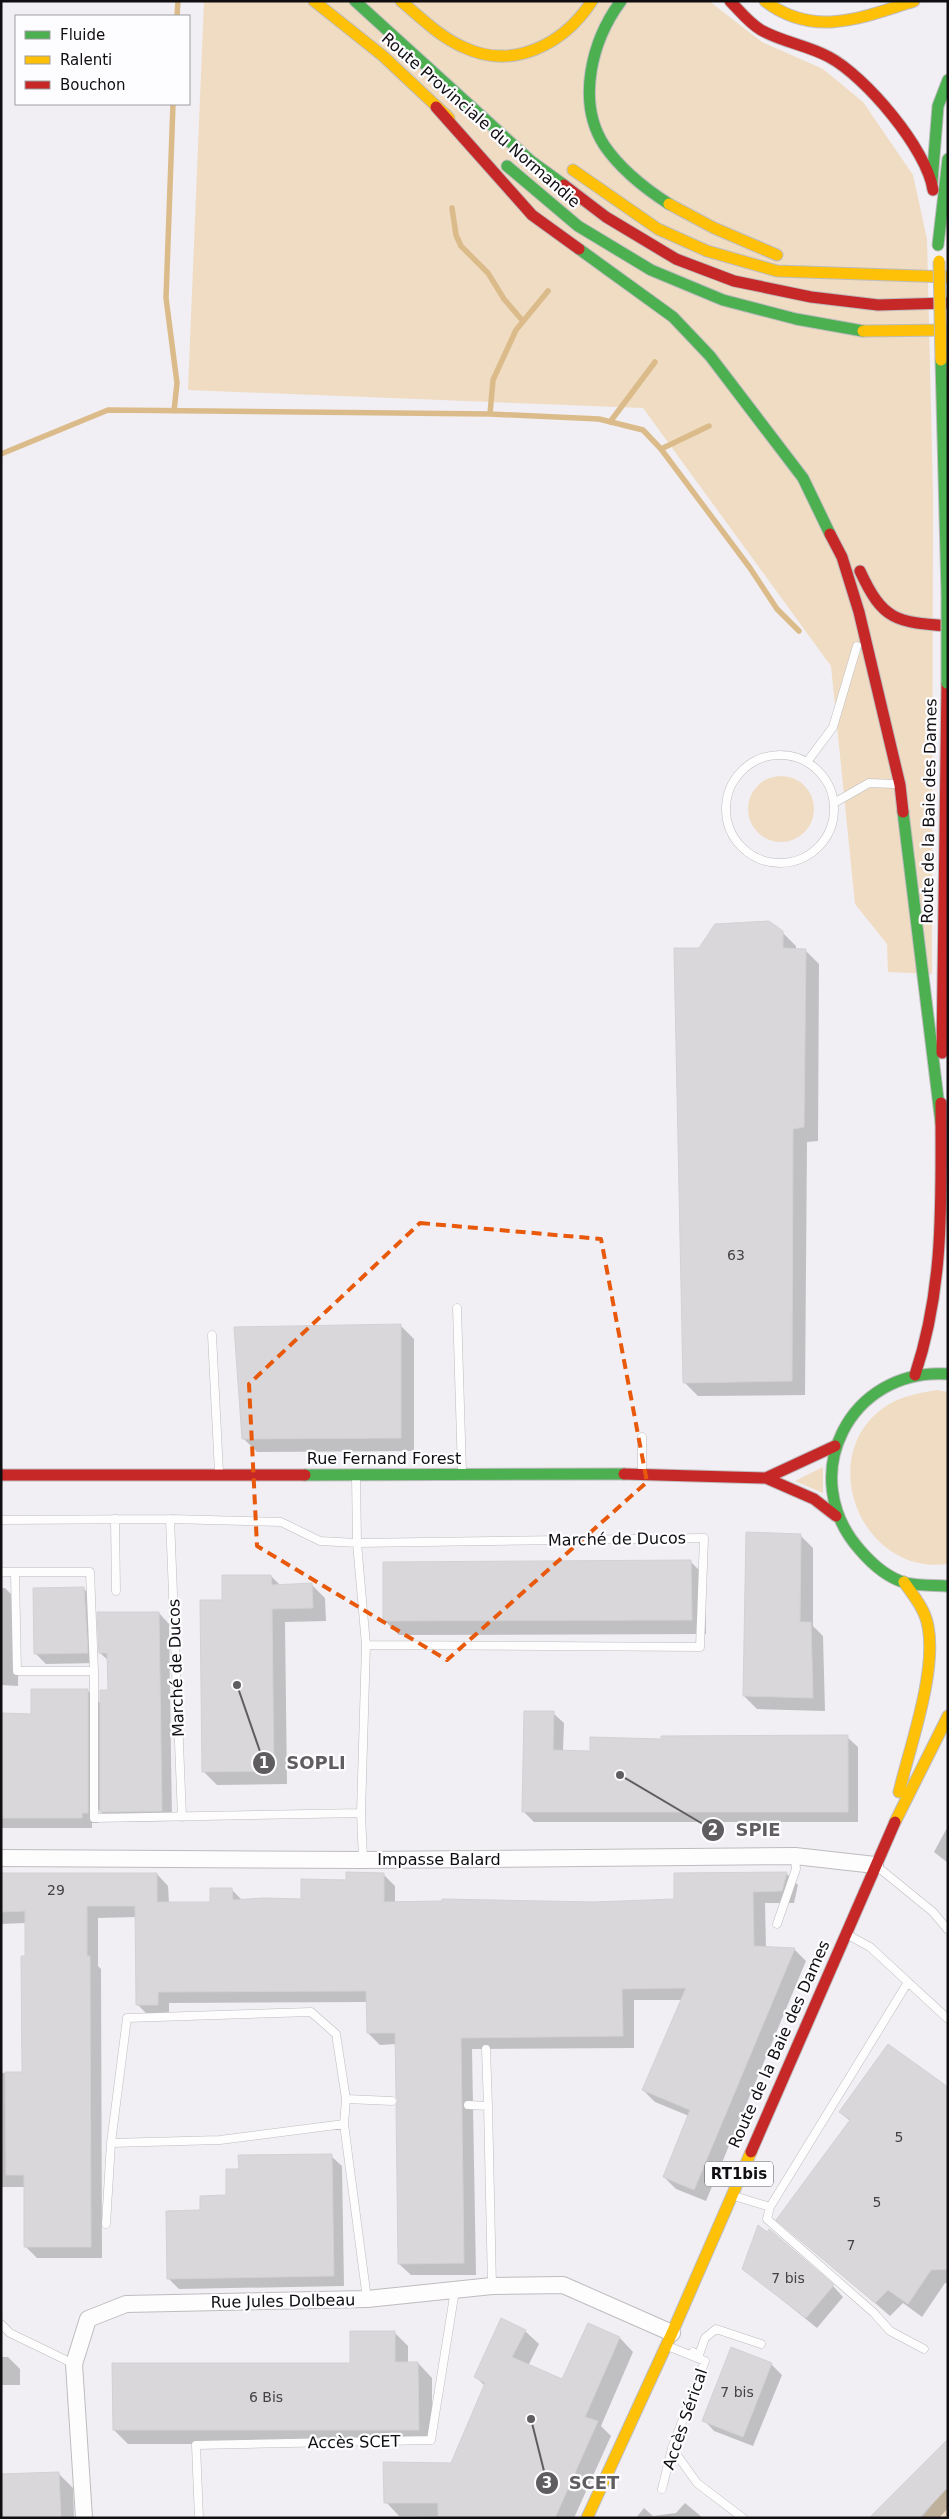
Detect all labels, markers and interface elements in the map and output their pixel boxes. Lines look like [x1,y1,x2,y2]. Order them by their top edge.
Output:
legend [15,15,190,105]
text: Fluide [60,26,105,44]
street label: Route Provinciale du Normandie [378,29,584,211]
text: Ralenti [60,51,112,69]
text: Bouchon [60,76,125,94]
street label: Route de la Baie des Dames [918,698,940,924]
house number: 63 [727,1247,745,1263]
street label: Rue Fernand Forest [307,1449,461,1468]
street label: Marché de Ducos [548,1528,686,1550]
street label: Marché de Ducos [164,1599,188,1737]
callout: SOPLI [251,1746,356,1779]
text: SOPLI [286,1752,346,1773]
text: 1 [259,1754,269,1772]
callout: SPIE [701,1813,791,1846]
text: SPIE [735,1819,781,1840]
text: 2 [708,1821,718,1839]
street label: Impasse Balard [377,1850,501,1869]
house number: 29 [47,1882,65,1898]
street label: Route de la Baie des Dames [724,1937,834,2151]
house number: 5 [895,2129,903,2145]
road number: RT1bis [705,2162,773,2186]
house number: 5 [873,2194,881,2210]
house number: 7 [847,2237,855,2253]
house number: 7 bis [771,2270,805,2286]
street label: Rue Jules Dolbeau [211,2290,355,2312]
street label: Accès Sérical [659,2366,711,2472]
house number: 7 bis [720,2384,754,2400]
house number: 6 Bis [249,2389,283,2405]
street label: Accès SCET [307,2432,401,2452]
callout: SCET [534,2467,630,2500]
text: SCET [569,2472,620,2493]
text: 3 [542,2474,552,2492]

